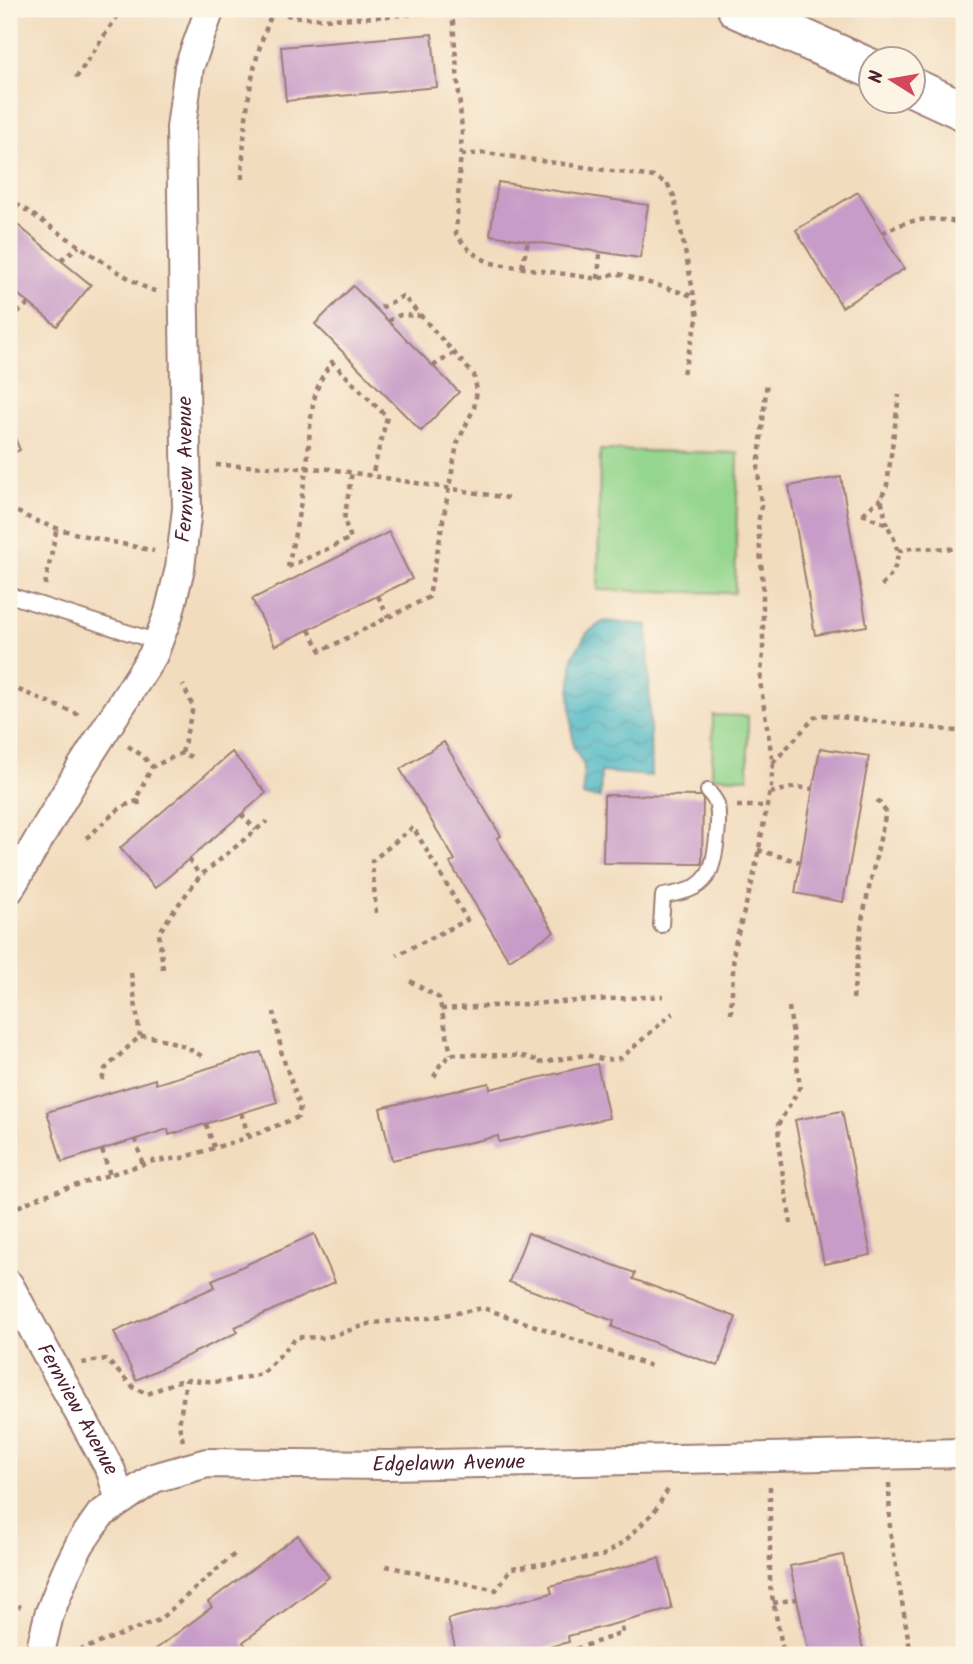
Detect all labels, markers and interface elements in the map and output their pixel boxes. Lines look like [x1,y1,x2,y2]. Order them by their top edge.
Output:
north arrow [858,46,928,116]
text: N [861,68,893,86]
street label: Fernview Avenue [167,395,204,544]
street label: Fernview Avenue [28,1337,127,1482]
street label: Edgelawn Avenue [372,1446,526,1482]

